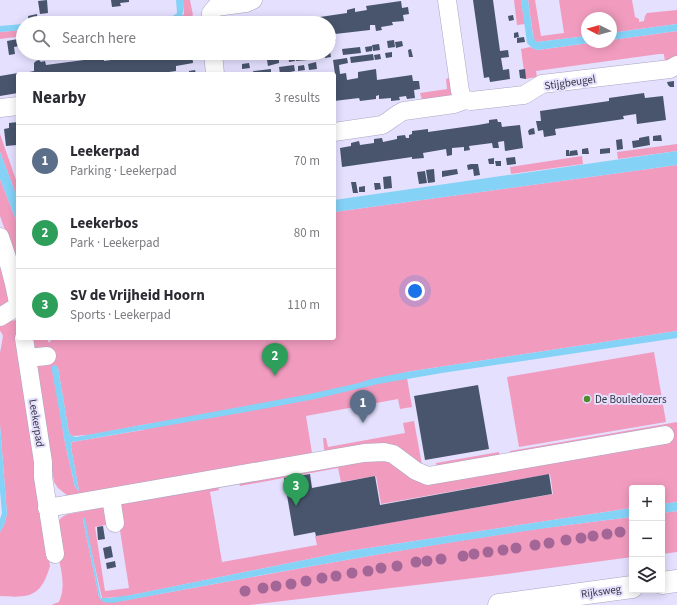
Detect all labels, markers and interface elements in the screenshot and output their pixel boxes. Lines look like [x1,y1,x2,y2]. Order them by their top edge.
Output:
north arrow [581,12,617,48]
search box [16,16,336,60]
icon: search [30,27,52,49]
text: Search here [62,28,136,49]
street label: Stijgbeugel [544,71,597,94]
text: Nearby [32,86,86,110]
text: 3 results [275,89,320,107]
text: Leekerpad [70,141,140,162]
text: 1 [42,152,48,170]
text: 70 m [294,152,320,170]
text: Parking · Leekerpad [70,162,177,180]
text: Leekerbos [70,213,138,234]
text: 2 [42,224,48,242]
text: 80 m [294,224,320,242]
text: Park · Leekerpad [70,234,160,252]
your location [405,281,425,301]
text: SV de Vrijheid Hoorn [70,285,205,306]
text: 3 [42,296,48,314]
text: 110 m [287,296,320,314]
text: Sports · Leekerpad [70,306,171,324]
pin: 2 [262,343,288,376]
pin: 1 [350,390,376,423]
place label: De Bouledozers [595,392,667,407]
marker: De Bouledozers [582,394,592,404]
street label: Leekerpad [25,398,48,448]
pin: 3 [283,473,309,506]
map controls [629,485,665,593]
button: + [629,485,665,521]
button: − [629,521,665,557]
button: layers [629,557,665,593]
street label: Rijksweg [580,581,623,602]

